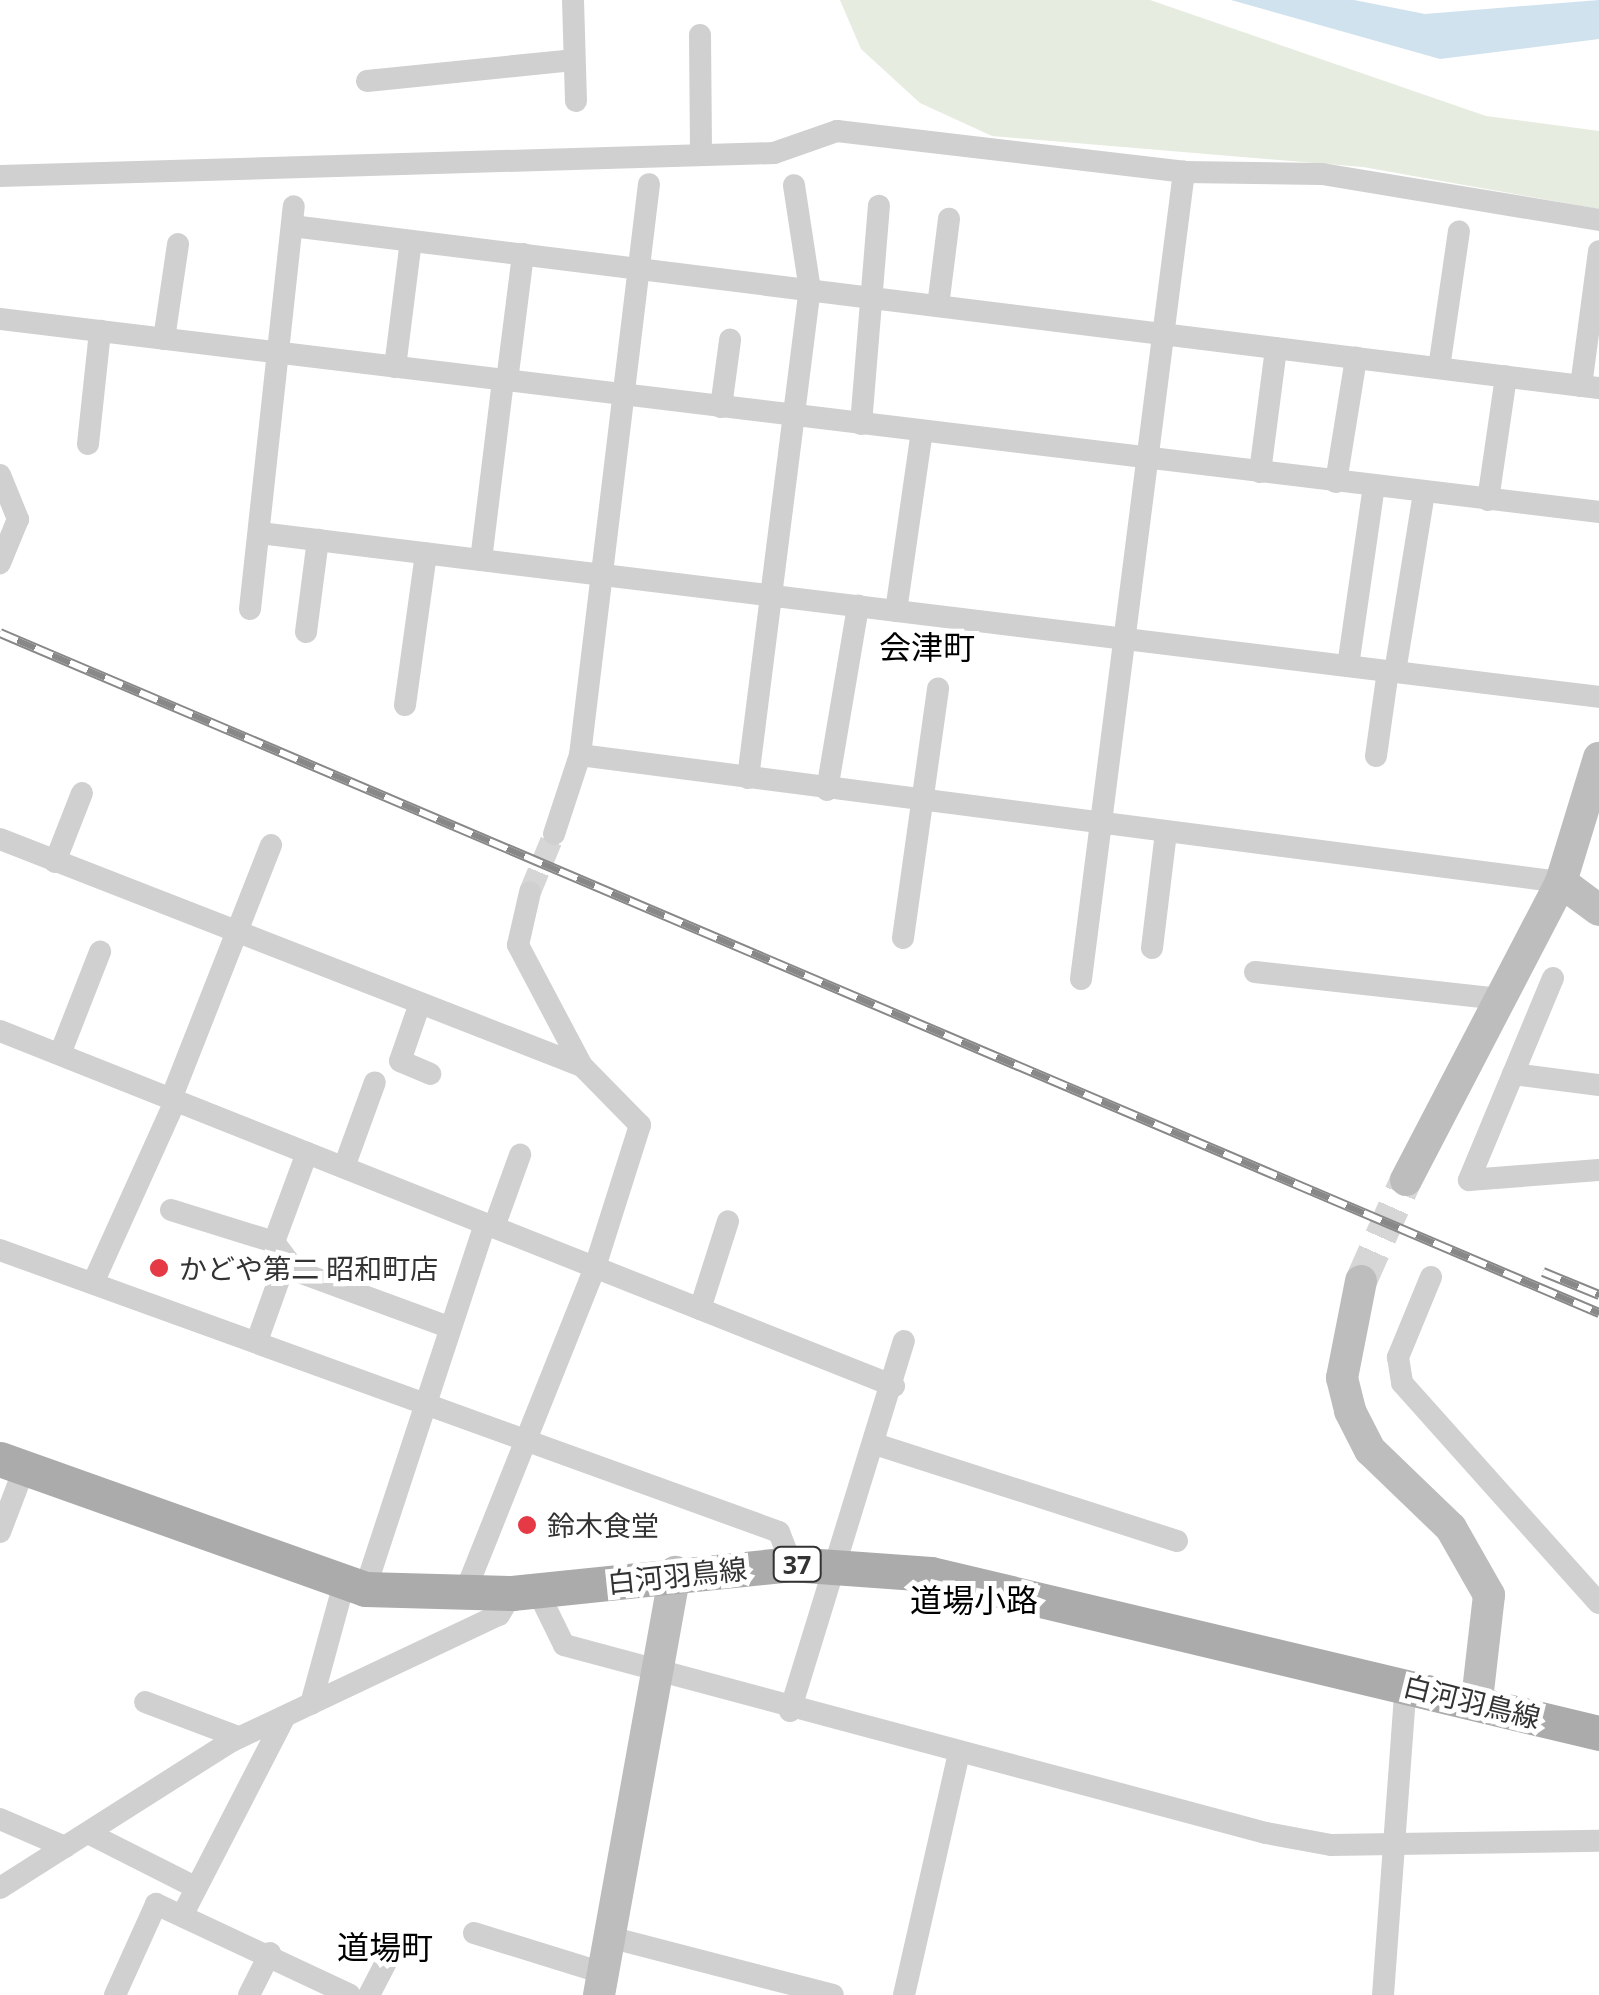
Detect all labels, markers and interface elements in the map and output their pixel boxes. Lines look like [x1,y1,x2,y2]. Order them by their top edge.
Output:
district label: 会津町 [879,628,975,666]
place label: かどや第二 昭和町店 [179,1251,438,1285]
marker: かどや第二 昭和町店 [148,1257,170,1279]
place label: 鈴木食堂 [547,1508,659,1542]
marker: 鈴木食堂 [516,1514,538,1536]
road number: 37 [772,1544,822,1584]
street label: 白河羽鳥線 [606,1551,748,1599]
district label: 道場小路 [910,1581,1038,1619]
street label: 白河羽鳥線 [1400,1668,1544,1734]
district label: 道場町 [337,1928,433,1966]

